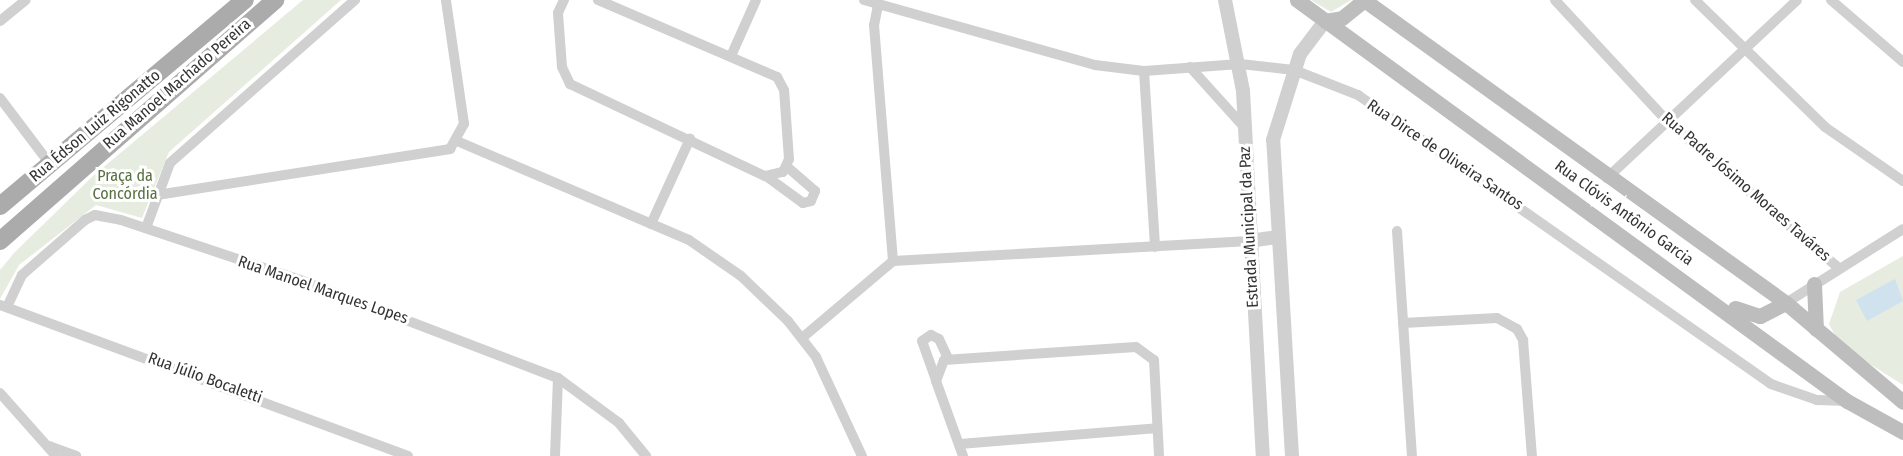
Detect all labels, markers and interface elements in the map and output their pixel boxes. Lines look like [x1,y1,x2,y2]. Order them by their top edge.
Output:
street label: Rua Manoel Machado Pereira [99,15,255,153]
street label: Rua Édson Luiz Rigonatto [26,66,164,186]
street label: Rua Dirce de Oliveira Santos [1363,96,1527,214]
street label: Rua Padre Jósimo Moraes Taváres [1658,108,1834,266]
street label: Estrada Municipal da Paz [1235,146,1263,308]
street label: Rua Clóvis Antônio Garcia [1551,156,1697,270]
park label: Praça da Concórdia [92,166,158,204]
street label: Rua Manoel Marques Lopes [235,252,411,328]
street label: Rua Júlio Bocaletti [145,348,265,408]

